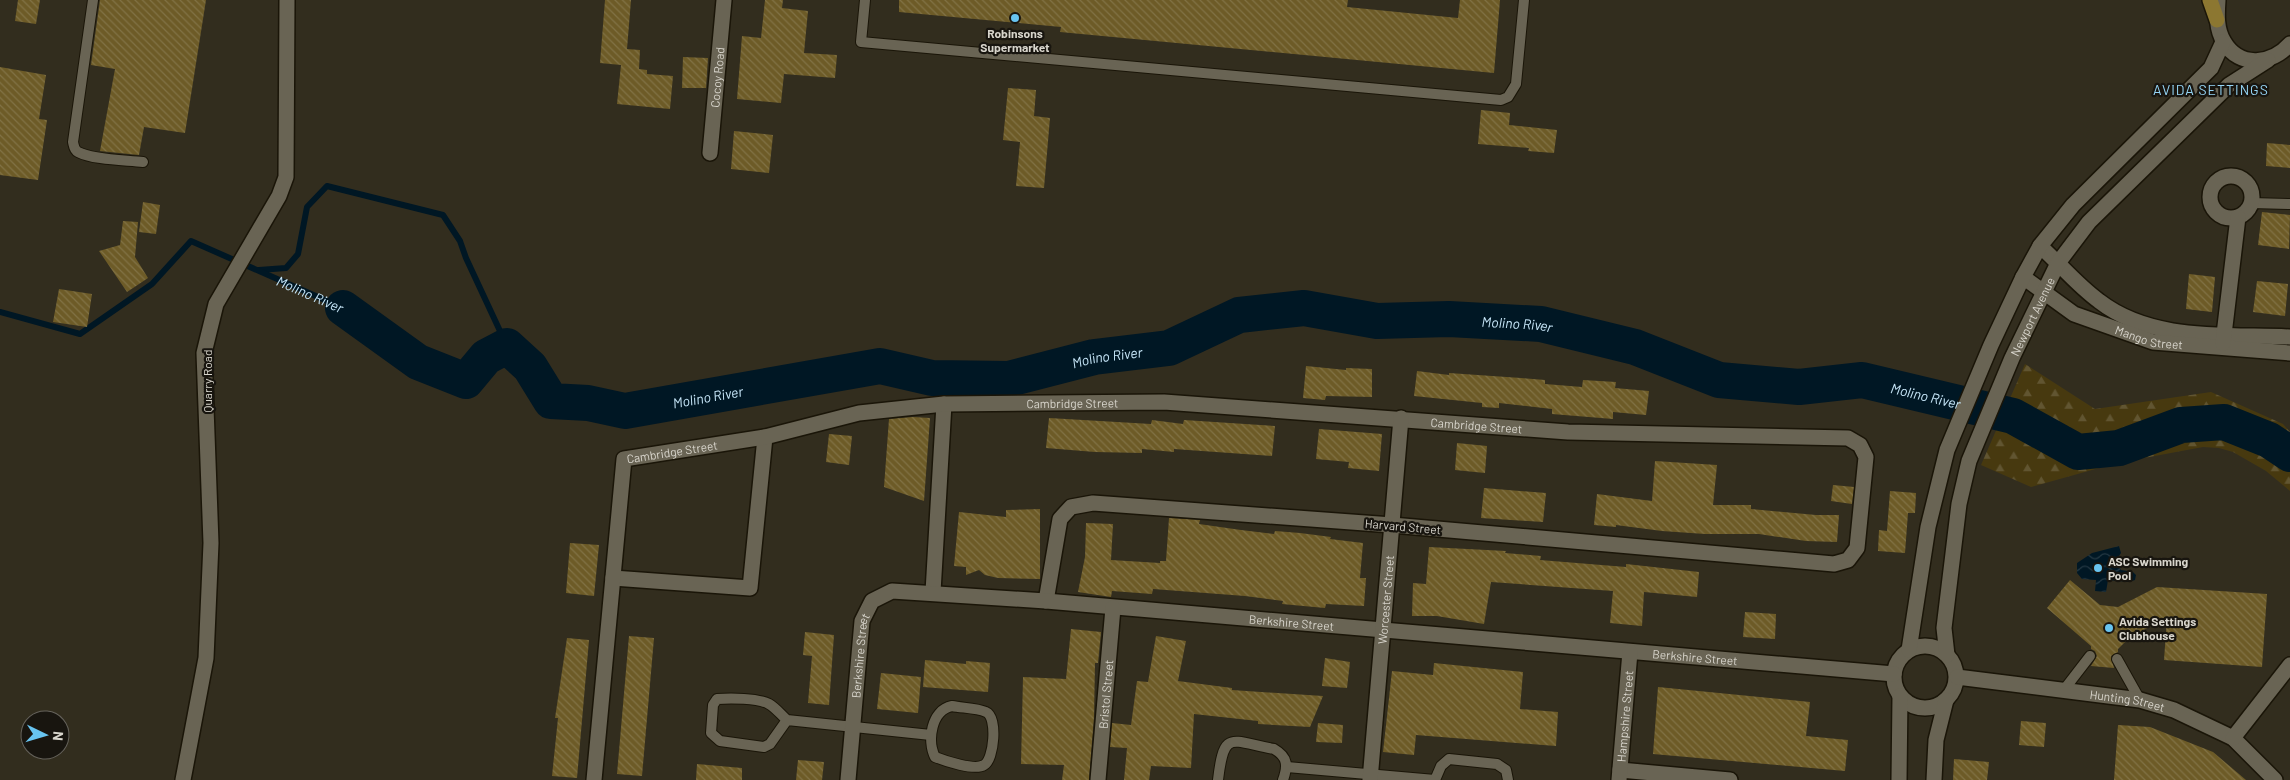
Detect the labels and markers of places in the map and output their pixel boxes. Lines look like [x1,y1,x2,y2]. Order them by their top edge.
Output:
marker: Robinsons Supermarket [1009,12,1021,24]
place label: Robinsons Supermarket [980,26,1050,54]
place label: ASC Swimming Pool [2108,554,2189,582]
marker: ASC Swimming Pool [2092,562,2104,574]
place label: Avida Settings Clubhouse [2119,614,2196,642]
marker: Avida Settings Clubhouse [2103,622,2115,634]

